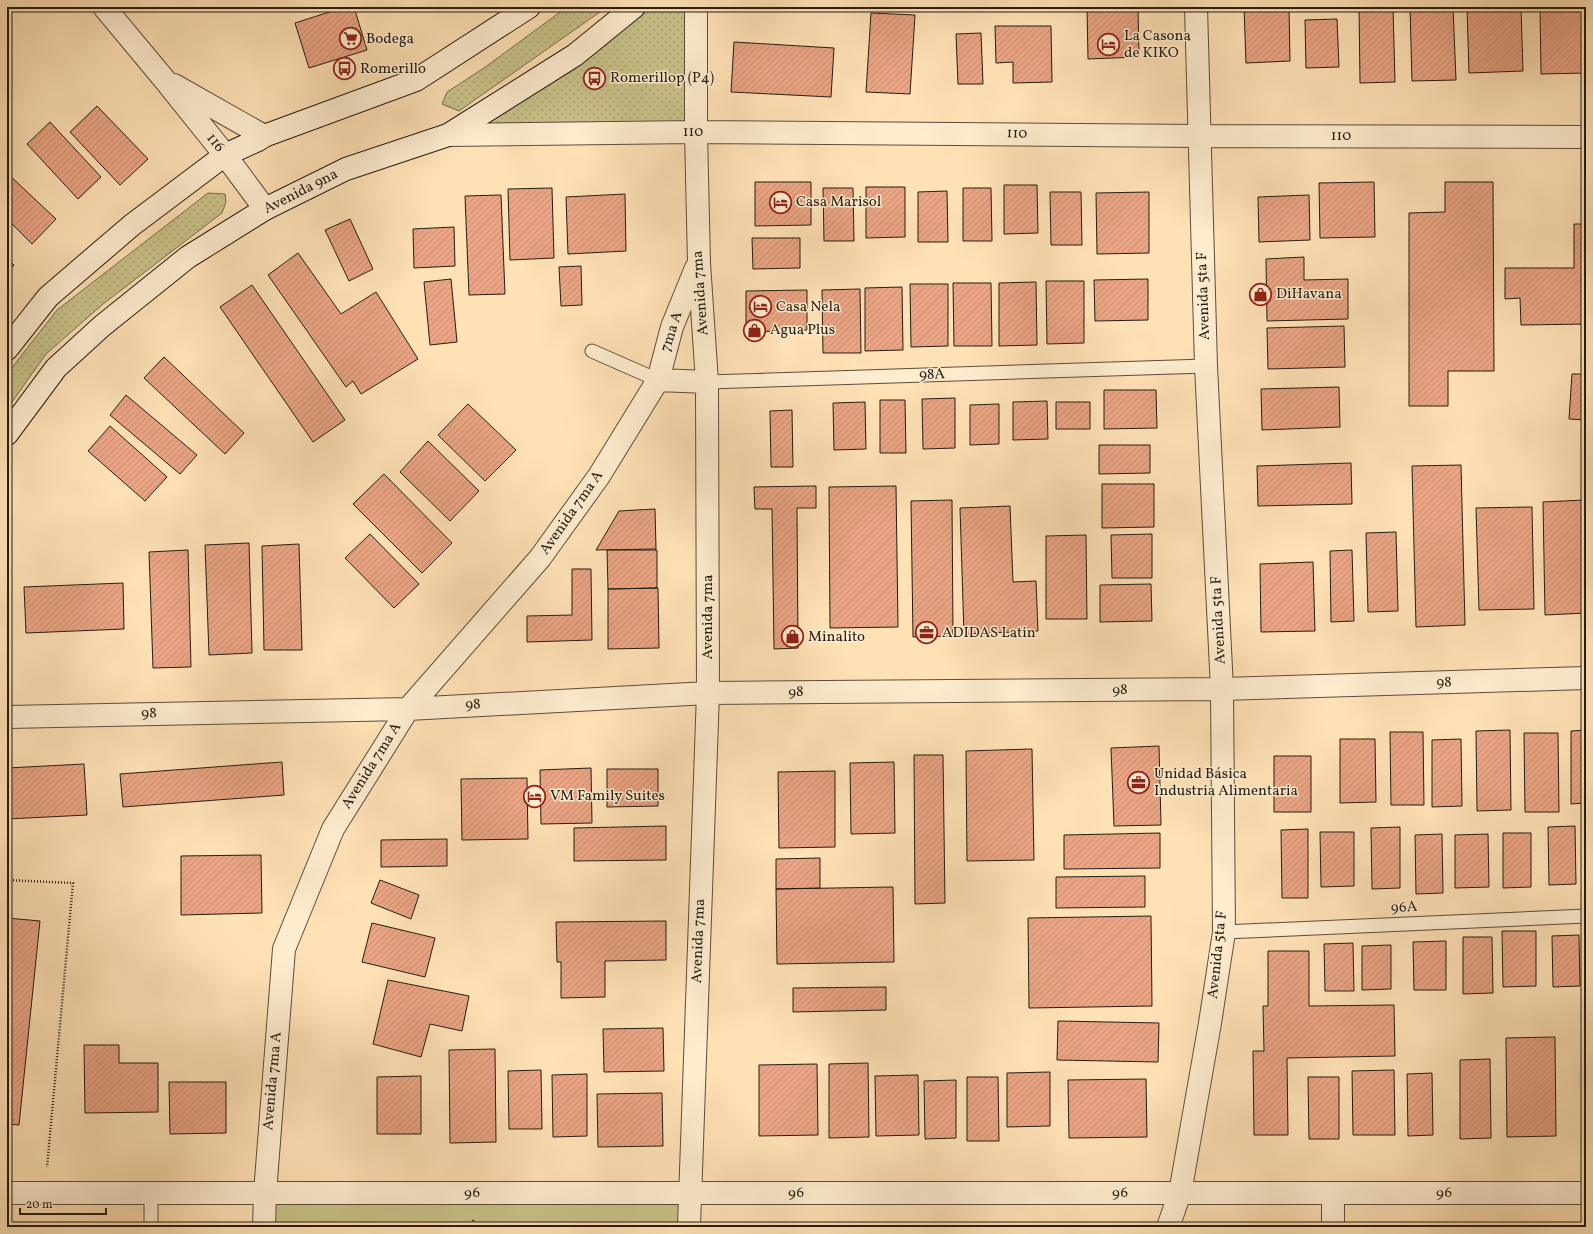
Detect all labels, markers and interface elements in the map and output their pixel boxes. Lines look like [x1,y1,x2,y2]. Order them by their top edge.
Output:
supermarket icon: Bodega [337,26,363,52]
place label: La Casona de KIKO [1124,26,1191,64]
place label: Bodega [366,29,414,50]
hotel icon: La Casona de KIKO [1096,32,1122,58]
bus stop icon: Romerillo [332,56,358,82]
place label: Romerillo [360,59,426,80]
bus stop icon: Romerillop (P4) [582,65,608,91]
place label: Romerillop (P4) [610,68,714,89]
street label: 110 [683,122,703,143]
street label: 110 [1006,123,1028,145]
street label: 110 [1331,126,1351,147]
street label: 116 [201,129,229,157]
street label: Avenida 9na [260,164,342,220]
hotel icon: Casa Marisol [768,189,794,215]
place label: Casa Marisol [796,192,881,213]
street label: Avenida 7ma [688,250,714,336]
street label: Avenida 5ta F [1192,252,1216,340]
shop icon: DiHavana [1247,281,1273,307]
place label: DiHavana [1276,284,1342,305]
hotel icon: Casa Nela [748,294,774,320]
place label: Casa Nela [776,297,840,318]
street label: 7ma A [656,309,689,355]
shop icon: Agua Plus [741,317,767,343]
place label: Agua Plus [770,320,835,341]
street label: 98A [919,364,946,386]
street label: Avenida 7ma A [535,466,609,559]
street label: Avenida 7ma [698,575,719,659]
street label: Avenida 5ta F [1206,575,1232,665]
office icon: ADIDAS Latin [913,620,939,646]
place label: ADIDAS Latin [942,623,1036,644]
shop icon: Minalito [779,624,805,650]
place label: Minalito [808,627,865,648]
street label: 98 [1436,672,1452,694]
street label: 98 [1112,680,1128,701]
street label: 98 [788,682,804,703]
street label: 98 [465,694,481,716]
street label: 98 [141,703,157,725]
street label: Avenida 7ma A [337,718,407,813]
place label: Unidad Básica Industria Alimentaria [1154,764,1298,802]
office icon: Unidad Básica Industria Alimentaria [1126,770,1152,796]
hotel icon: VM Family Suites [521,783,547,809]
place label: VM Family Suites [550,786,665,807]
street label: 96A [1390,897,1418,919]
street label: Avenida 7ma [687,898,711,984]
street label: Avenida 5ta F [1203,910,1233,1000]
street label: Avenida 7ma A [258,1031,288,1131]
street label: 96 [464,1183,480,1204]
street label: 96 [788,1183,804,1204]
street label: 96 [1112,1183,1128,1204]
street label: 96 [1436,1183,1452,1204]
scale bar [20,1190,106,1216]
text: 20 m [26,1197,53,1213]

